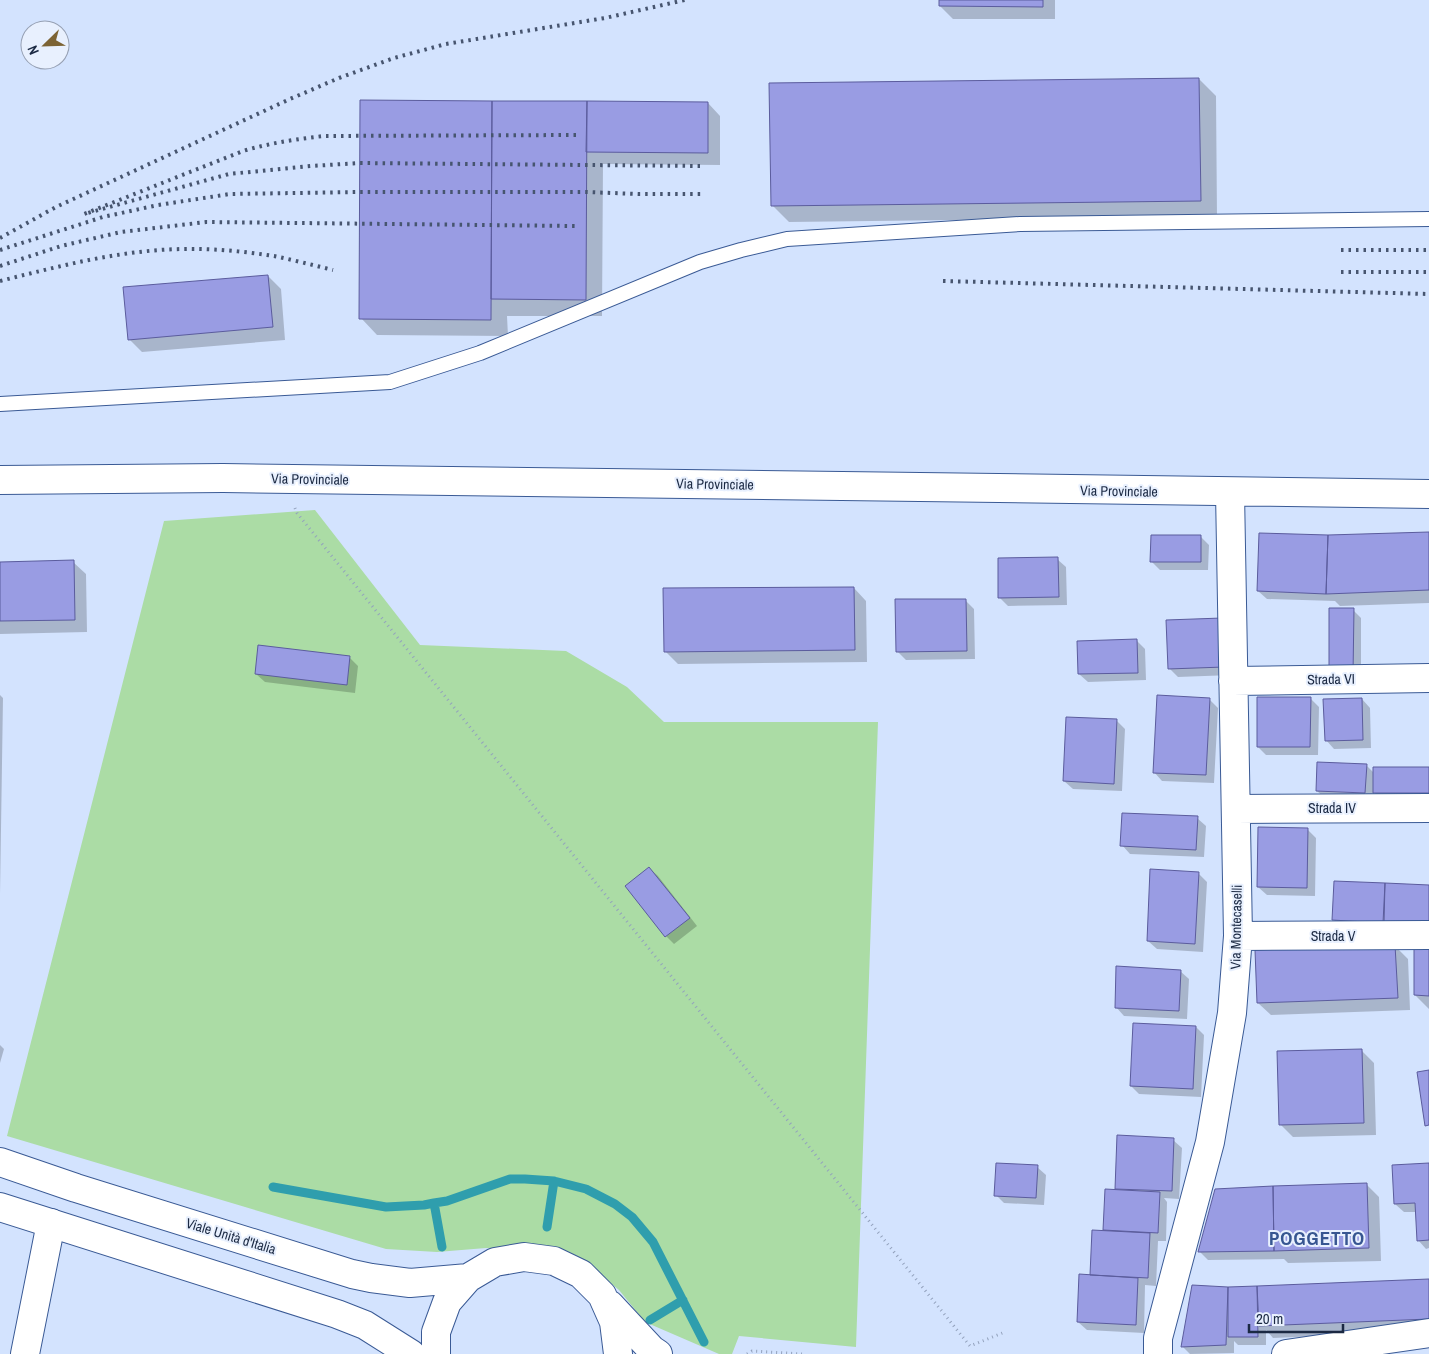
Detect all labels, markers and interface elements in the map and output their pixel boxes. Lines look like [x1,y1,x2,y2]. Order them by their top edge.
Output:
north arrow [20,20,70,70]
text: N [23,43,43,57]
street label: Via Provinciale [271,469,349,489]
street label: Via Provinciale [676,474,754,494]
street label: Via Provinciale [1080,481,1158,501]
street label: Strada VI [1307,670,1355,688]
street label: Strada IV [1308,799,1356,817]
street label: Via Montecaselli [1226,885,1246,969]
street label: Strada V [1311,927,1356,945]
street label: Viale Unità d'Italia [184,1214,279,1258]
district label: POGGETTO [1269,1225,1365,1251]
scale bar [1249,1302,1343,1334]
text: 20 m [1256,1308,1283,1329]

